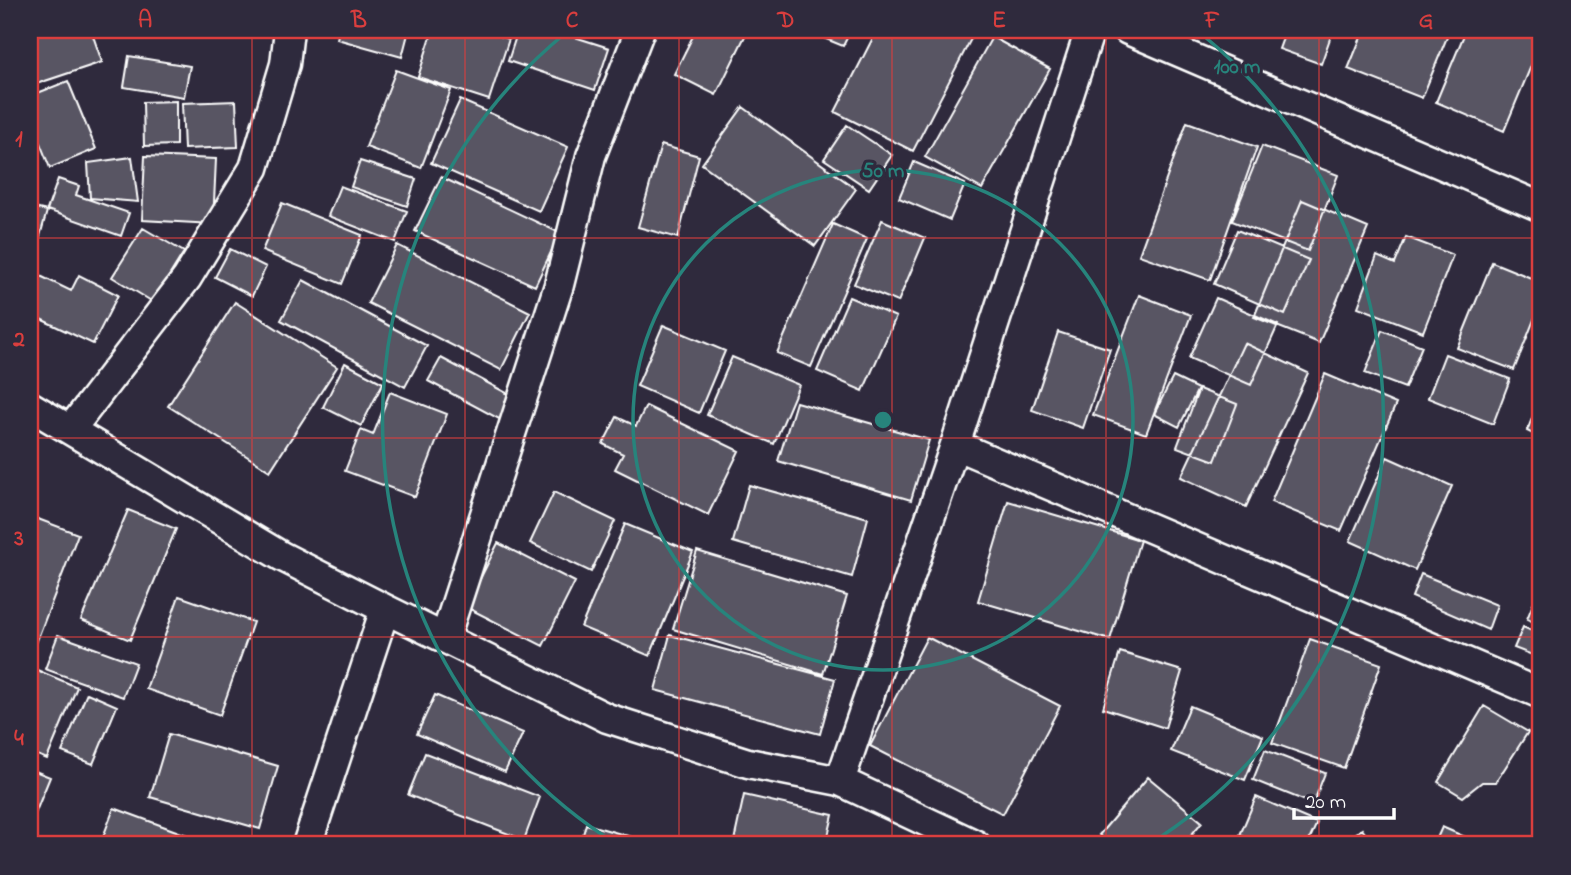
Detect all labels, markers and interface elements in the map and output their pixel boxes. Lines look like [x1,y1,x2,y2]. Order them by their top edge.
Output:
text: A [138,5,152,38]
text: B [350,5,367,38]
text: C [566,5,579,38]
text: D [777,5,794,38]
text: E [992,5,1006,38]
text: F [1204,5,1220,38]
text: G [1419,5,1433,38]
text: 100 m [1214,53,1260,83]
text: 1 [15,124,23,157]
text: 50 m [862,157,904,187]
text: 2 [12,324,25,357]
centre of rings [871,408,895,432]
text: 3 [13,523,24,556]
text: 4 [14,723,24,756]
scale bar [1294,777,1394,821]
text: 20 m [1305,788,1346,818]

